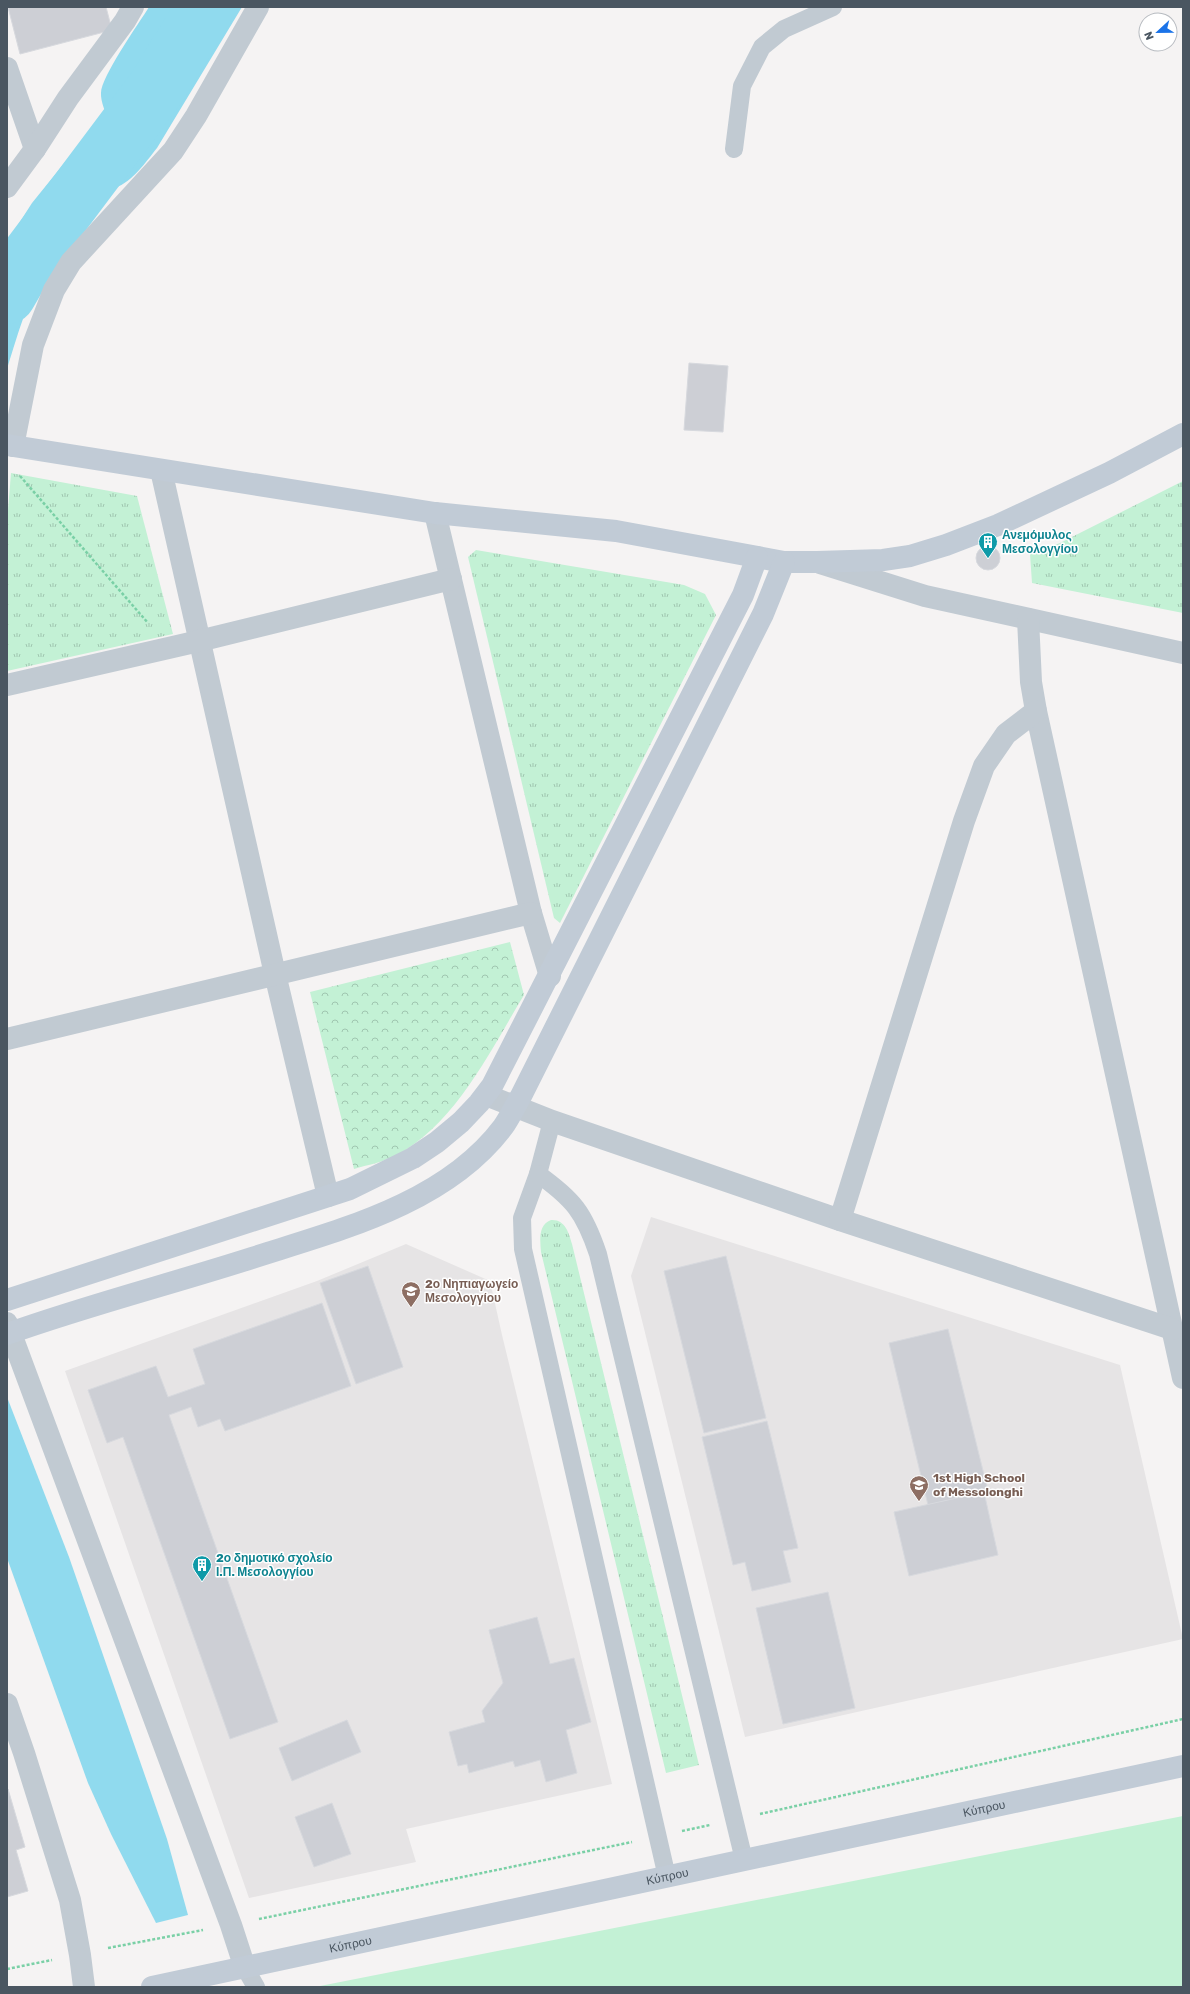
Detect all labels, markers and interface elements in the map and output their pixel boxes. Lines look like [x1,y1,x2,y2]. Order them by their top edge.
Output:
north arrow [1138,12,1178,52]
text: N [1142,29,1157,42]
place label: Ανεμόμυλος Μεσολογγίου [1002,528,1078,556]
building icon: Ανεμόμυλος Μεσολογγίου [977,531,999,559]
place label: 2ο Νηπιαγωγείο Μεσολογγίου [425,1277,518,1305]
school or university icon: 2ο Νηπιαγωγείο Μεσολογγίου [400,1280,422,1308]
place label: 1st High School of Messolonghi [933,1471,1025,1499]
school or university icon: 1st High School of Messolonghi [908,1474,930,1502]
place label: 2ο δημοτικό σχολείο Ι.Π. Μεσολογγίου [216,1551,333,1579]
building icon: 2ο δημοτικό σχολείο Ι.Π. Μεσολογγίου [191,1554,213,1582]
street label: Κύπρου [962,1797,1007,1820]
street label: Κύπρου [645,1865,690,1888]
street label: Κύπρου [328,1933,373,1956]

